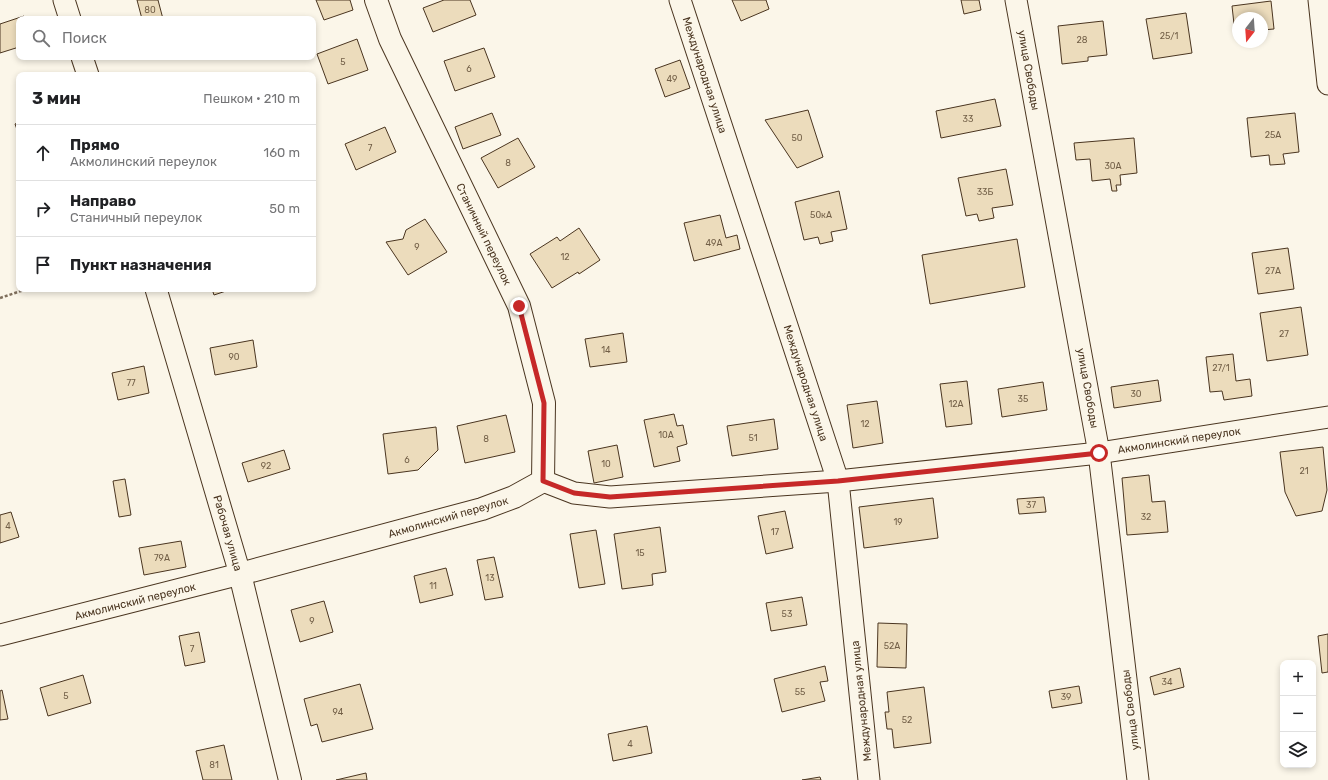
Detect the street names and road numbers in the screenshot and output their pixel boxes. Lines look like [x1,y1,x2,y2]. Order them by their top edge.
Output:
street label: Международная улица [680,15,730,135]
street label: улица Свободы [1015,29,1042,111]
street label: Станичный переулок [453,181,514,287]
street label: Международная улица [781,323,831,443]
street label: улица Свободы [1074,347,1101,429]
street label: Акмолинский переулок [1117,424,1242,457]
street label: Рабочая улица [210,494,245,573]
street label: Акмолинский переулок [387,494,510,541]
street label: Акмолинский переулок [73,580,197,623]
street label: Международная улица [849,640,874,762]
street label: улица Свободы [1119,669,1142,751]

